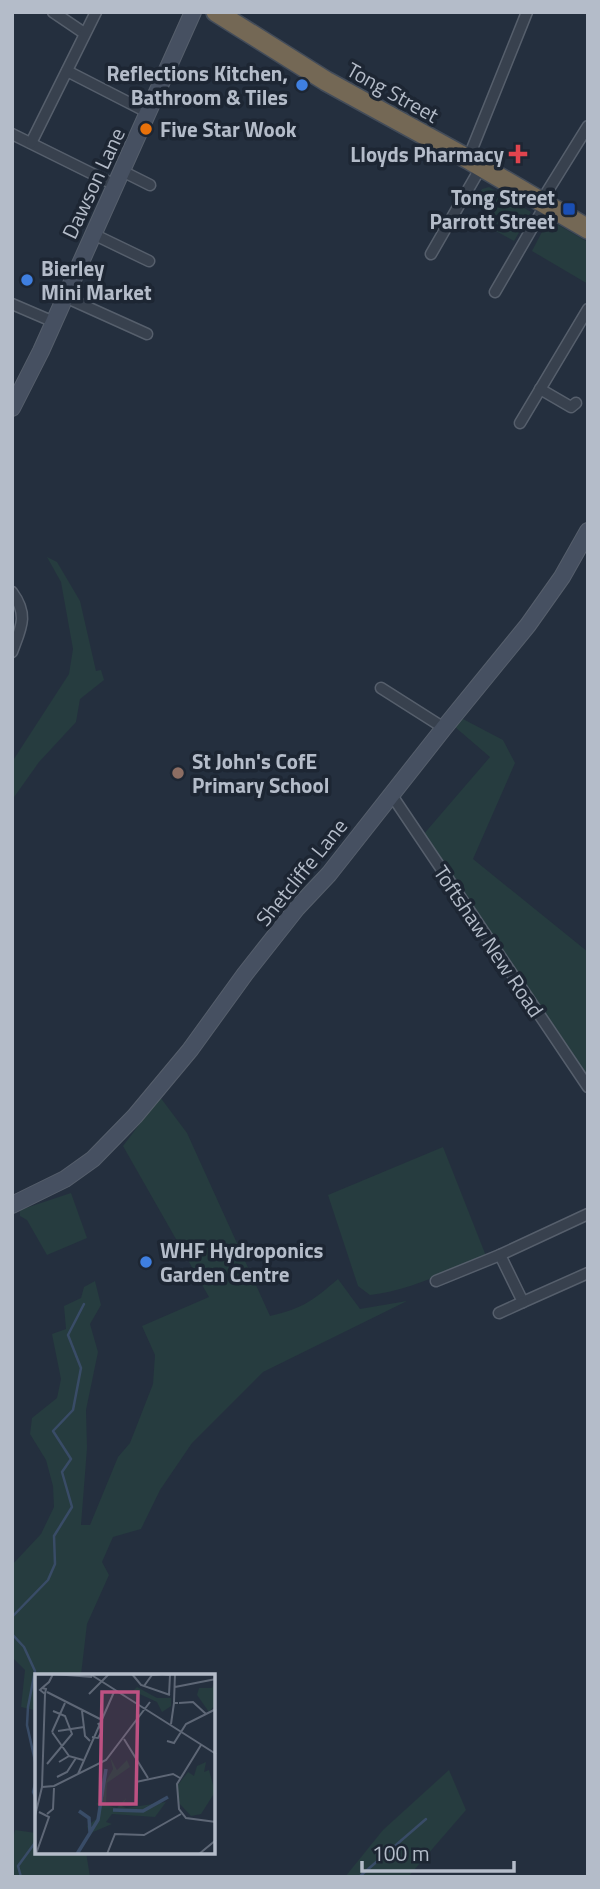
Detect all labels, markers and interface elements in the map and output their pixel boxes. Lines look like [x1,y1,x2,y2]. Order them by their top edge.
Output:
street label: Tong Street [341,54,445,131]
place label: Reflections Kitchen, Bathroom & Tiles [106,57,288,113]
marker: Reflections Kitchen, Bathroom & Tiles [294,77,310,93]
place label: Five Star Wook [160,113,297,145]
marker: Five Star Wook [138,121,154,137]
street label: Dawson Lane [53,122,133,244]
place label: Lloyds Pharmacy [350,138,504,170]
marker: Lloyds Pharmacy [510,146,526,162]
place label: Tong Street Parrott Street [429,181,555,237]
marker: Tong Street Parrott Street [561,201,577,217]
place label: Bierley Mini Market [41,252,152,308]
marker: Bierley Mini Market [19,272,35,288]
place label: St John's CofE Primary School [192,745,329,801]
marker: St John's CofE Primary School [170,765,186,781]
street label: Shetcliffe Lane [247,811,355,933]
street label: Toftshaw New Road [426,859,552,1023]
place label: WHF Hydroponics Garden Centre [160,1234,324,1290]
marker: WHF Hydroponics Garden Centre [138,1254,154,1270]
inset map [35,1674,215,1854]
scale bar [362,1829,514,1873]
text: 100 m [372,1837,429,1869]

